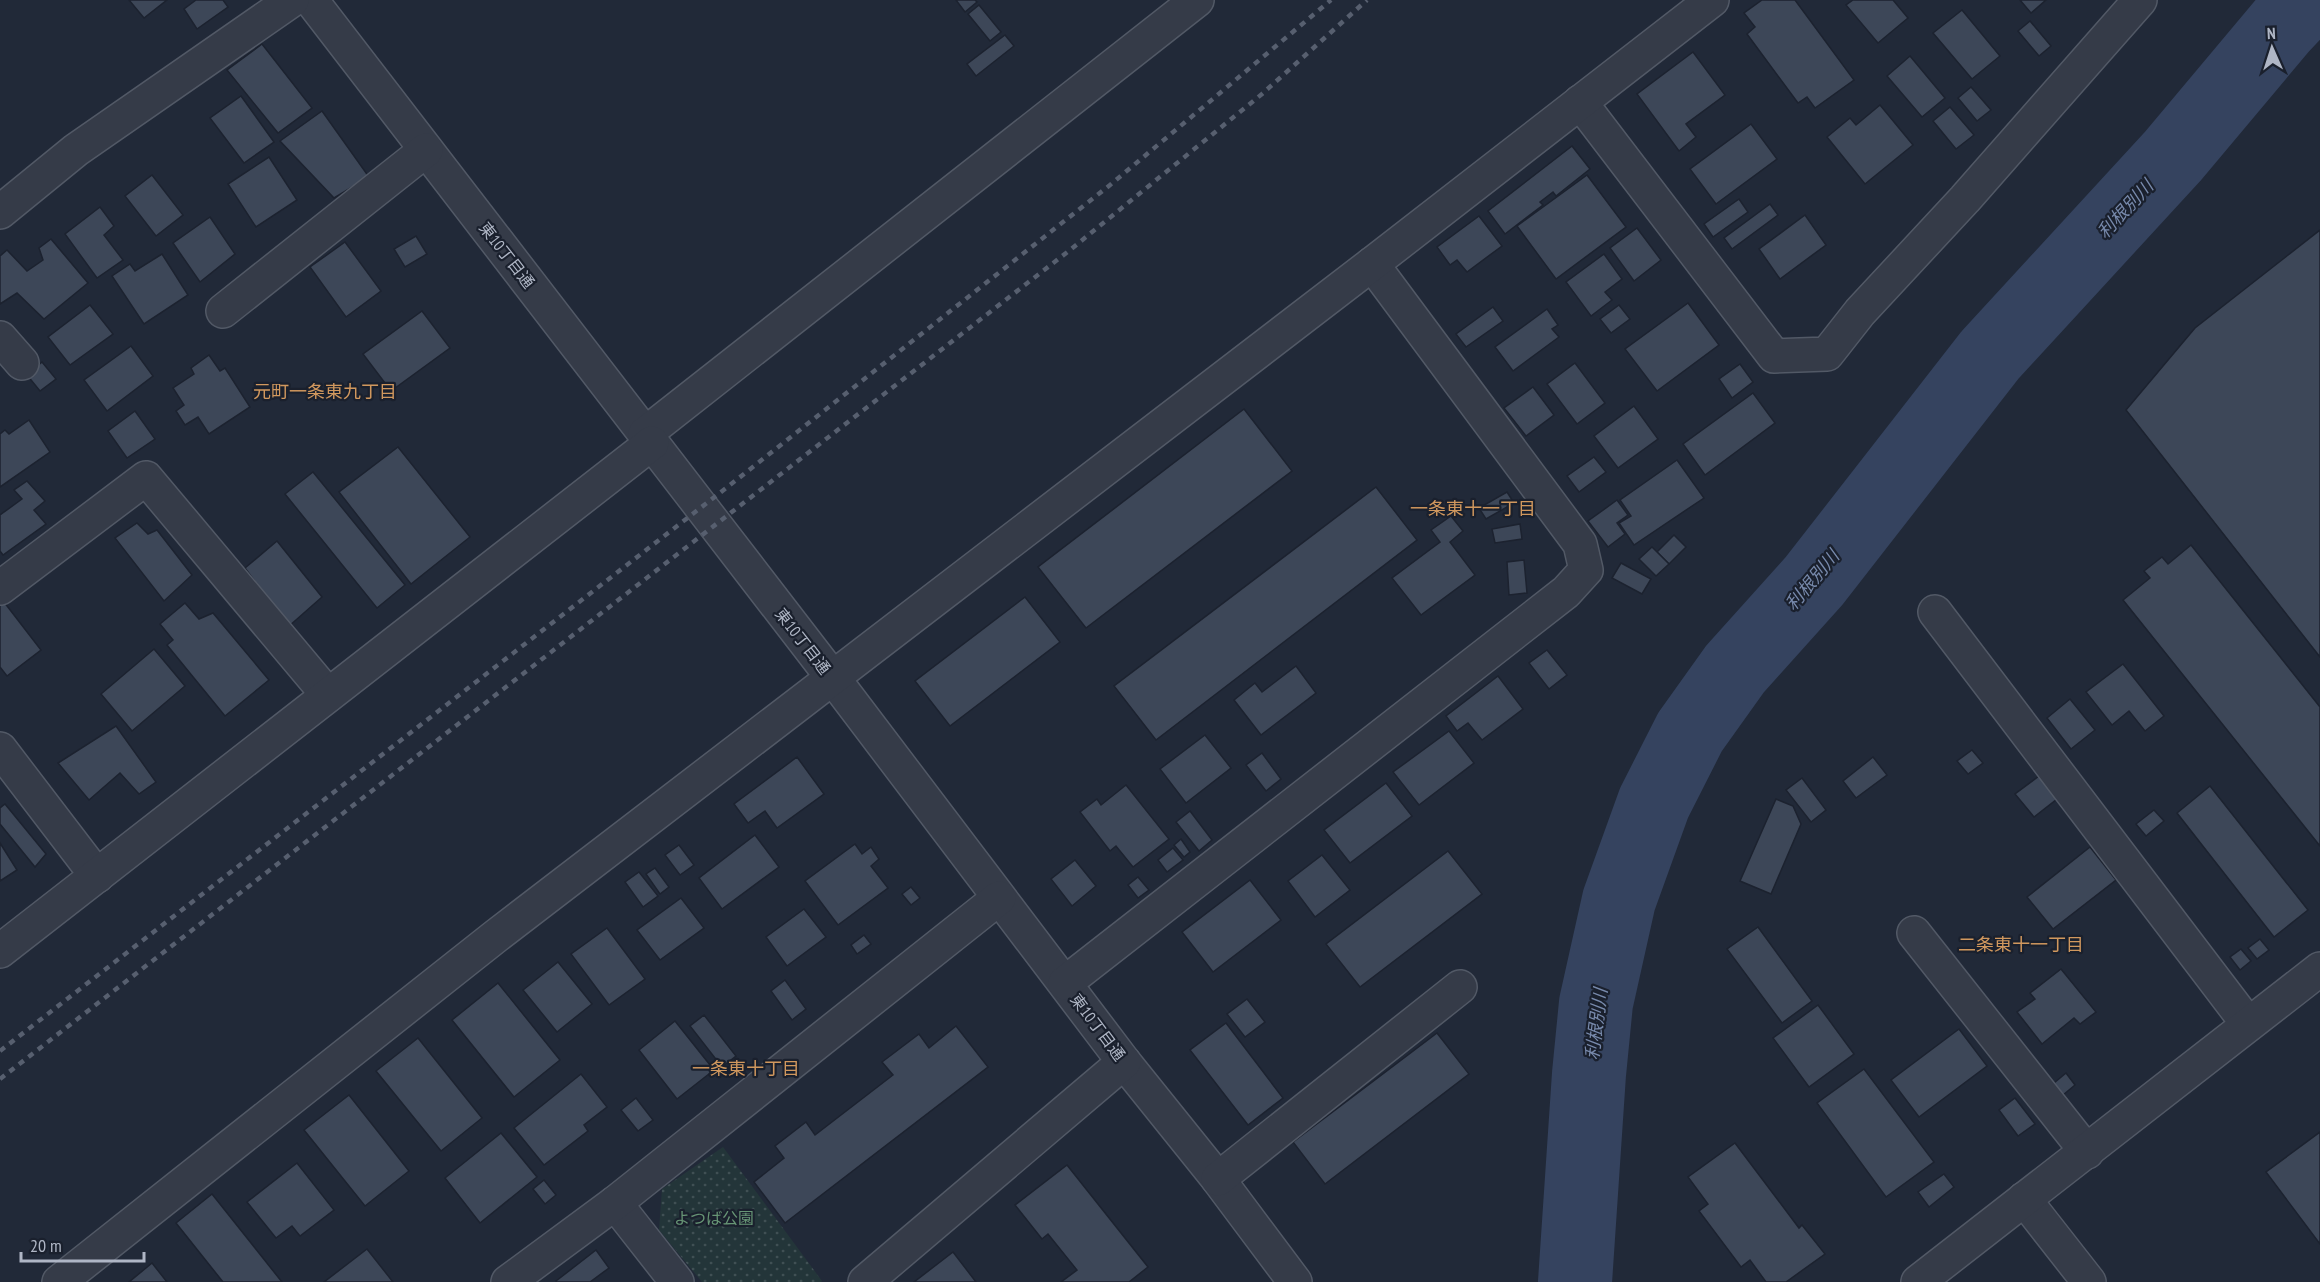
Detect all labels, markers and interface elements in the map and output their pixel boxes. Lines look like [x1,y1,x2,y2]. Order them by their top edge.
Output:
north arrow [2242,18,2302,78]
text: N [2266,23,2276,43]
water label: 利根別川 [2092,173,2159,243]
street label: 東10丁目通 [475,218,539,292]
district label: 元町一条東九丁目 [253,380,397,403]
district label: 一条東十一丁目 [1410,497,1536,520]
water label: 利根別川 [1780,543,1845,615]
street label: 東10丁目通 [771,604,835,678]
district label: 二条東十一丁目 [1958,933,2084,956]
water label: 利根別川 [1580,985,1612,1061]
street label: 東10丁目通 [1066,990,1130,1064]
district label: 一条東十丁目 [692,1057,800,1080]
park label: よつば公園 [674,1208,754,1228]
scale bar [21,1225,144,1263]
text: 20 m [30,1234,62,1257]

